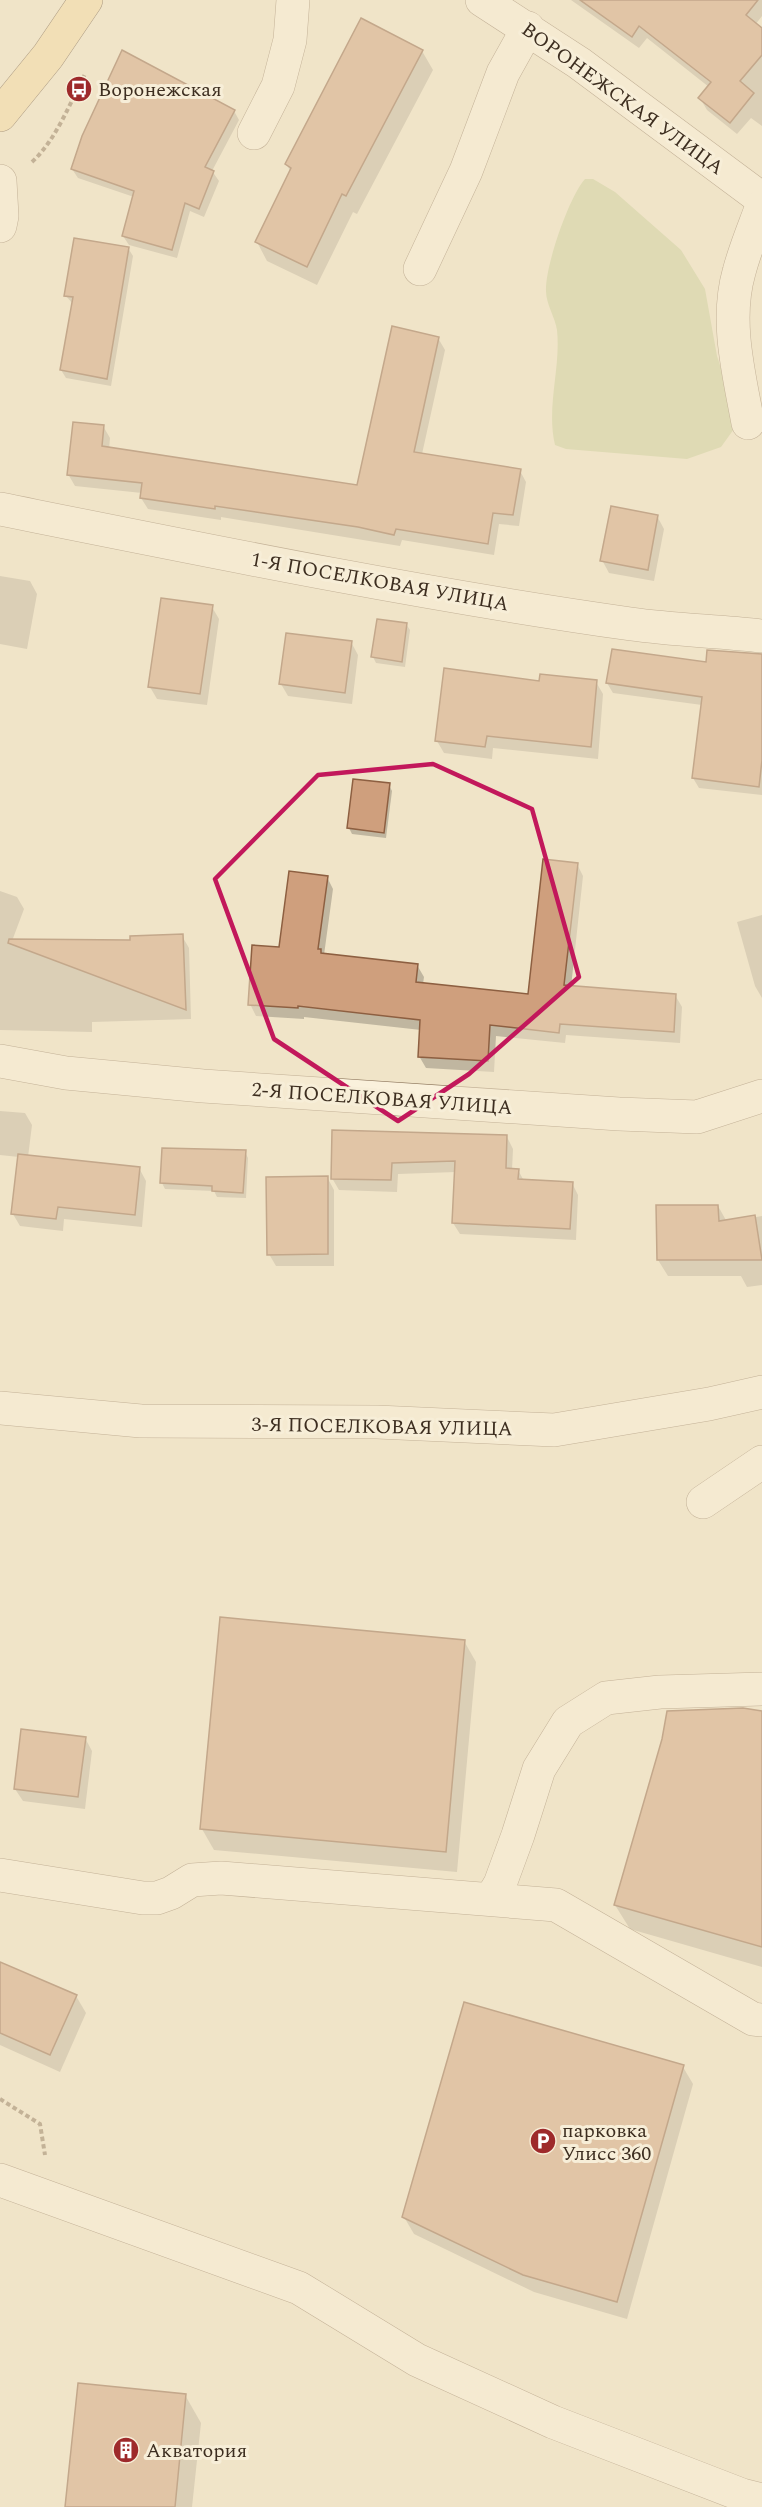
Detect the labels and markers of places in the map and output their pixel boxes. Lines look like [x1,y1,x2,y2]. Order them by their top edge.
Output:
bus stop icon: Воронежская [64,74,94,104]
place label: Воронежская [98,75,222,105]
place label: парковка Улисс 360 [562,2116,651,2169]
parking icon: парковка Улисс 360 [528,2126,558,2156]
building icon: Акватория [111,2435,141,2465]
place label: Акватория [146,2436,247,2466]

